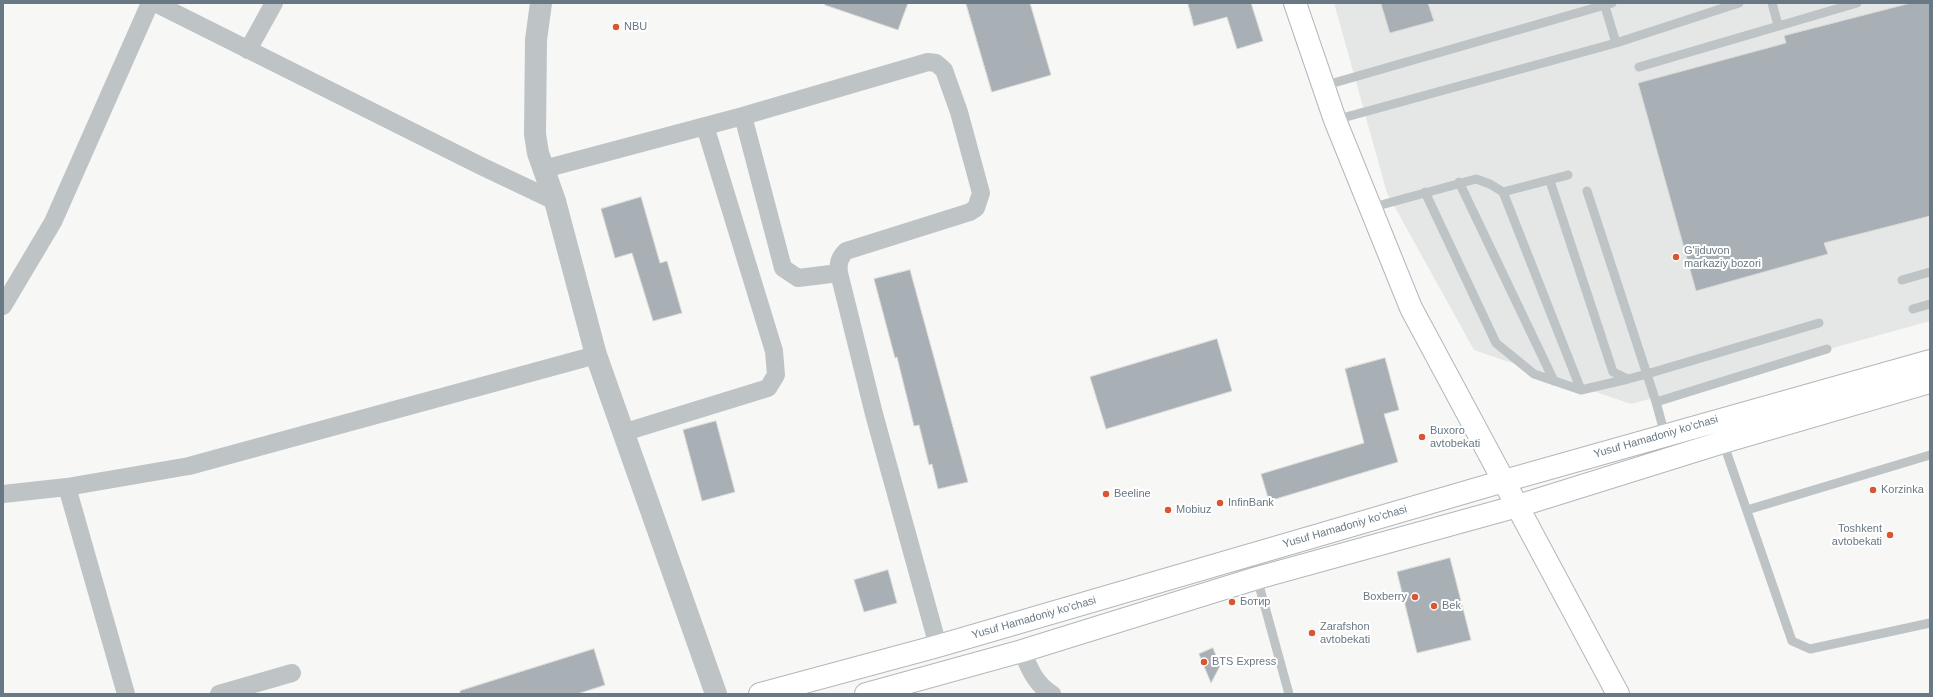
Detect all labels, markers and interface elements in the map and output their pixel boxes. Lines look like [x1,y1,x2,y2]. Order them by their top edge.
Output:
place label: NBU [624,20,647,34]
marker: NBU [611,22,621,32]
place label: G'ijduvon markaziy bozori [1684,244,1761,270]
marker: G'ijduvon markaziy bozori [1671,252,1681,262]
street label: Yusuf Hamadoniy ko'chasi [1592,413,1720,461]
place label: Buxoro avtobekati [1430,424,1480,450]
marker: Buxoro avtobekati [1417,432,1427,442]
place label: Korzinka [1881,483,1924,497]
marker: Korzinka [1868,485,1878,495]
place label: Beeline [1114,487,1151,501]
marker: Beeline [1101,489,1111,499]
place label: InfinBank [1228,496,1274,510]
marker: InfinBank [1215,498,1225,508]
place label: Mobiuz [1176,503,1211,517]
street label: Yusuf Hamadoniy ko'chasi [1281,503,1409,551]
marker: Mobiuz [1163,505,1173,515]
place label: Toshkent avtobekati [1832,522,1882,548]
marker: Toshkent avtobekati [1885,530,1895,540]
place label: Boxberry [1363,590,1407,604]
marker: Boxberry [1410,592,1420,602]
street label: Yusuf Hamadoniy ko'chasi [970,594,1098,642]
place label: Ботир [1240,595,1270,609]
marker: Ботир [1227,597,1237,607]
place label: Bek [1442,599,1461,613]
marker: Bek [1429,601,1439,611]
place label: Zarafshon avtobekati [1320,620,1370,646]
marker: Zarafshon avtobekati [1307,628,1317,638]
place label: BTS Express [1212,655,1276,669]
marker: BTS Express [1199,657,1209,667]

